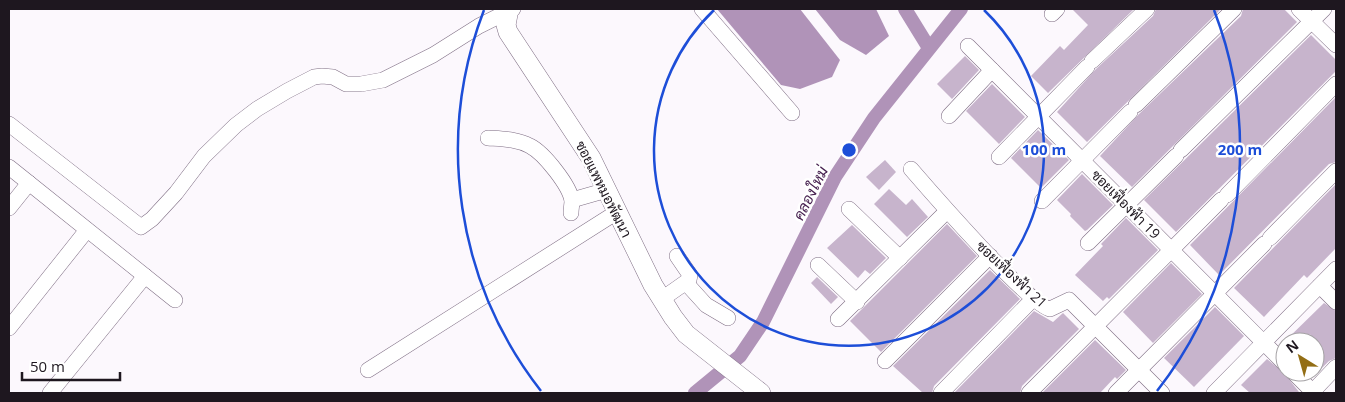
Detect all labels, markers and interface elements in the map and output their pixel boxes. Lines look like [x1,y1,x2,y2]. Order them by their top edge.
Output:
street label: ซอยแพหมอพัฒนา [571,137,637,241]
text: 100 m [1022,139,1066,159]
text: 200 m [1218,139,1262,159]
centre of rings [840,141,858,159]
water label: คลองใหม่ [788,162,833,223]
street label: ซอยเฟื่องฟ้า 19 [1087,164,1166,243]
street label: ซอยเฟื่องฟ้า 21 [972,235,1053,312]
north arrow [1275,332,1325,382]
text: N [1282,335,1302,357]
scale bar [22,350,120,382]
text: 50 m [30,356,65,376]

